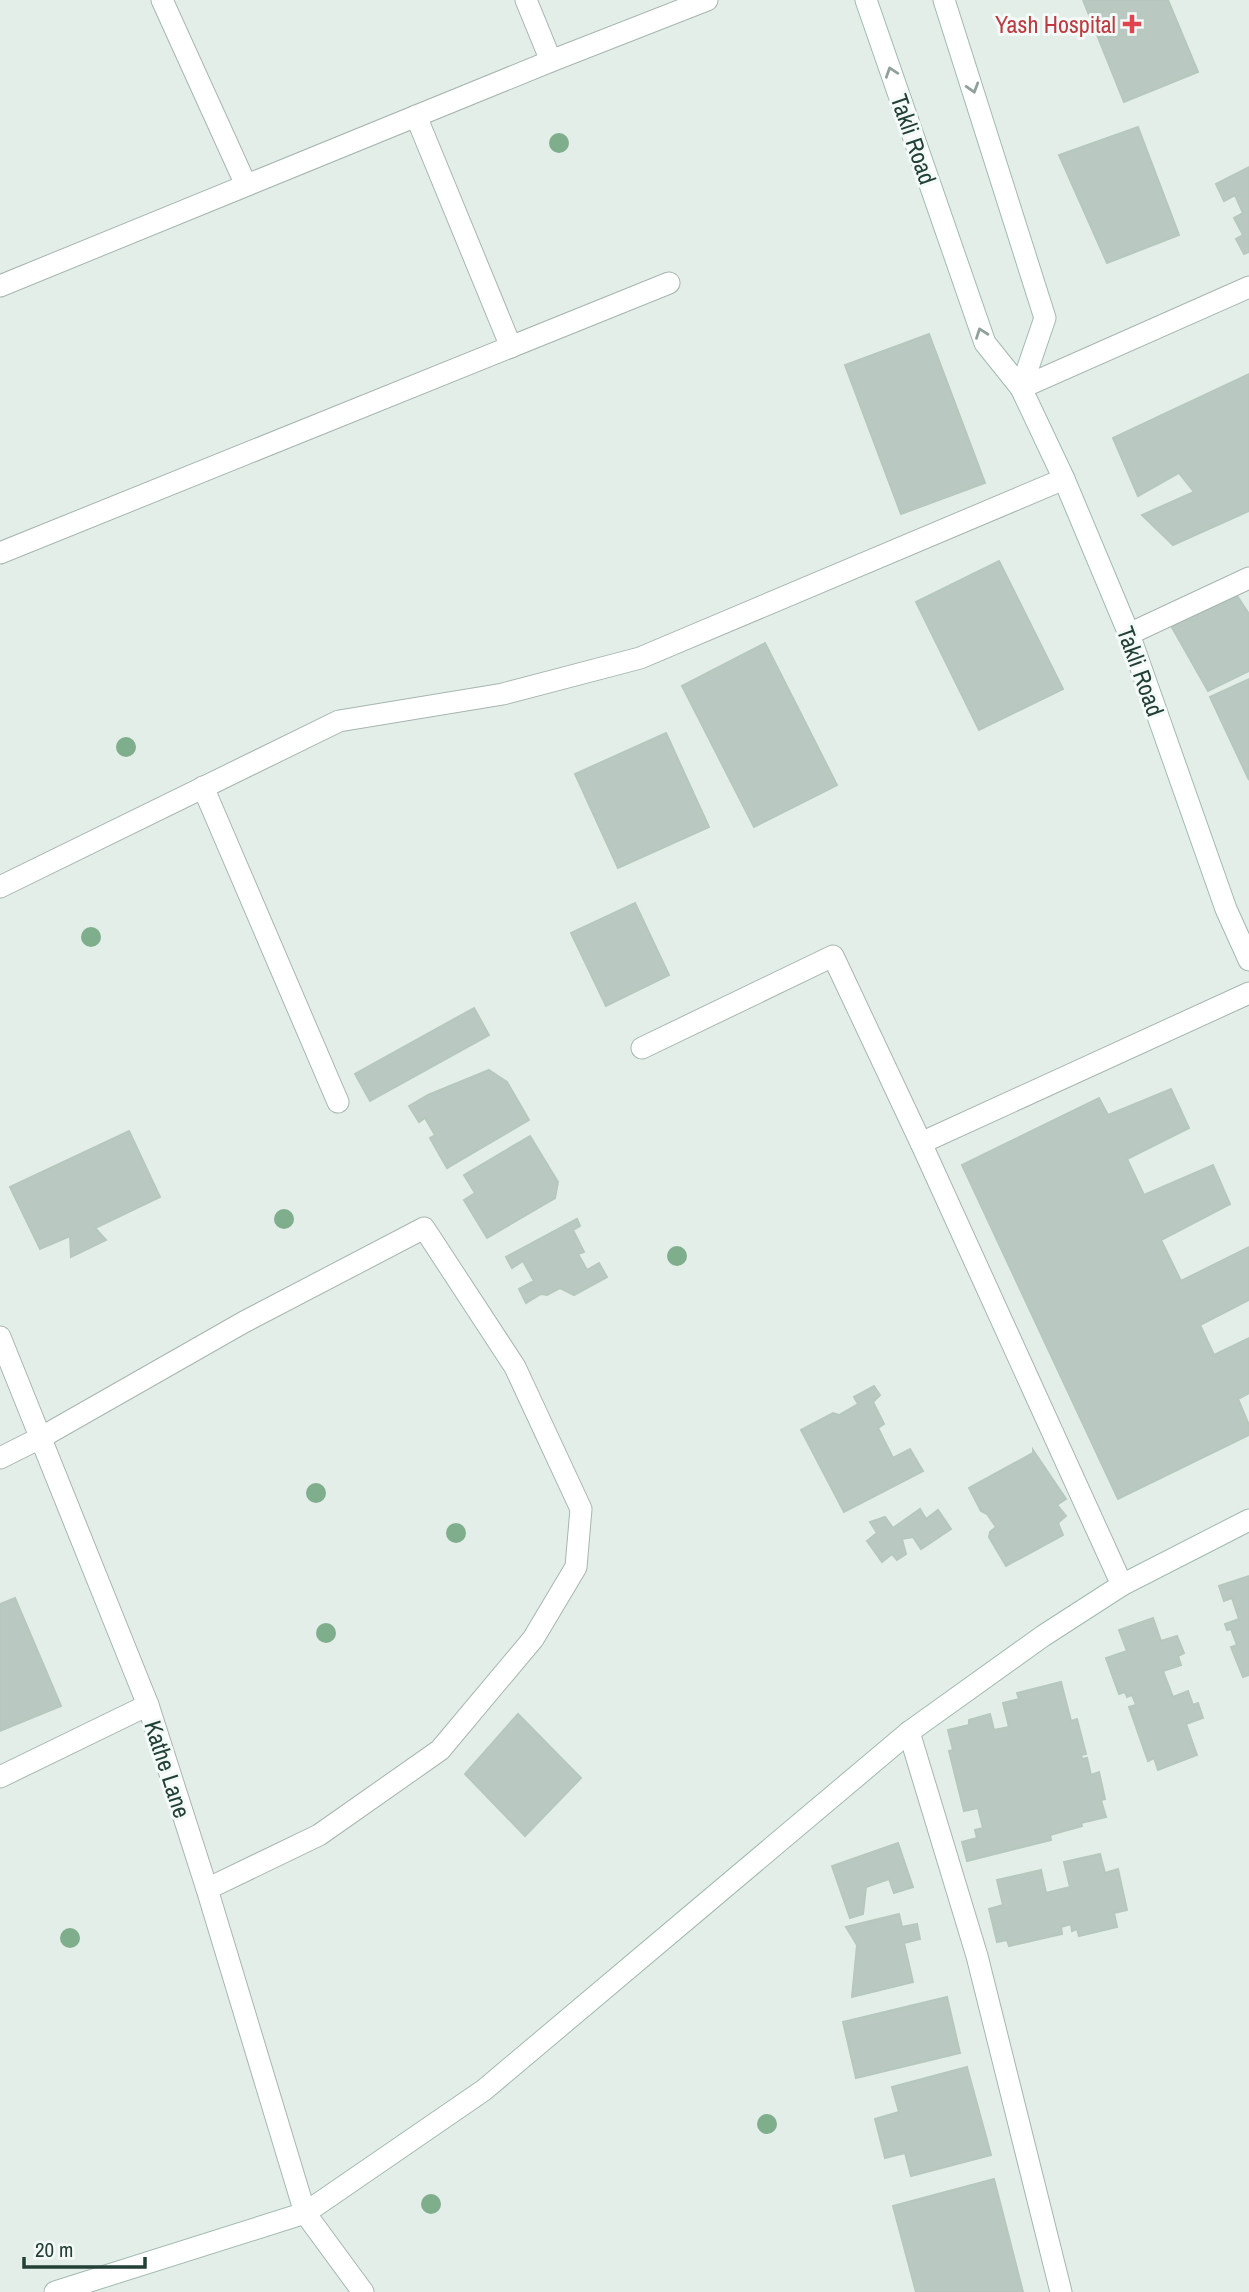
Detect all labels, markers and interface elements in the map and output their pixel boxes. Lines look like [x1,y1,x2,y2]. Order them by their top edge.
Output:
place label: Yash Hospital [995,8,1116,40]
marker: Yash Hospital [1122,14,1142,34]
one-way arrow [885,66,899,78]
one-way arrow [965,82,979,94]
street label: Takli Road [884,90,944,188]
one-way arrow [976,327,990,339]
street label: Takli Road [1110,622,1172,720]
street label: Kathe Lane [137,1716,199,1822]
scale bar [24,2226,145,2270]
text: 20 m [35,2235,73,2264]

